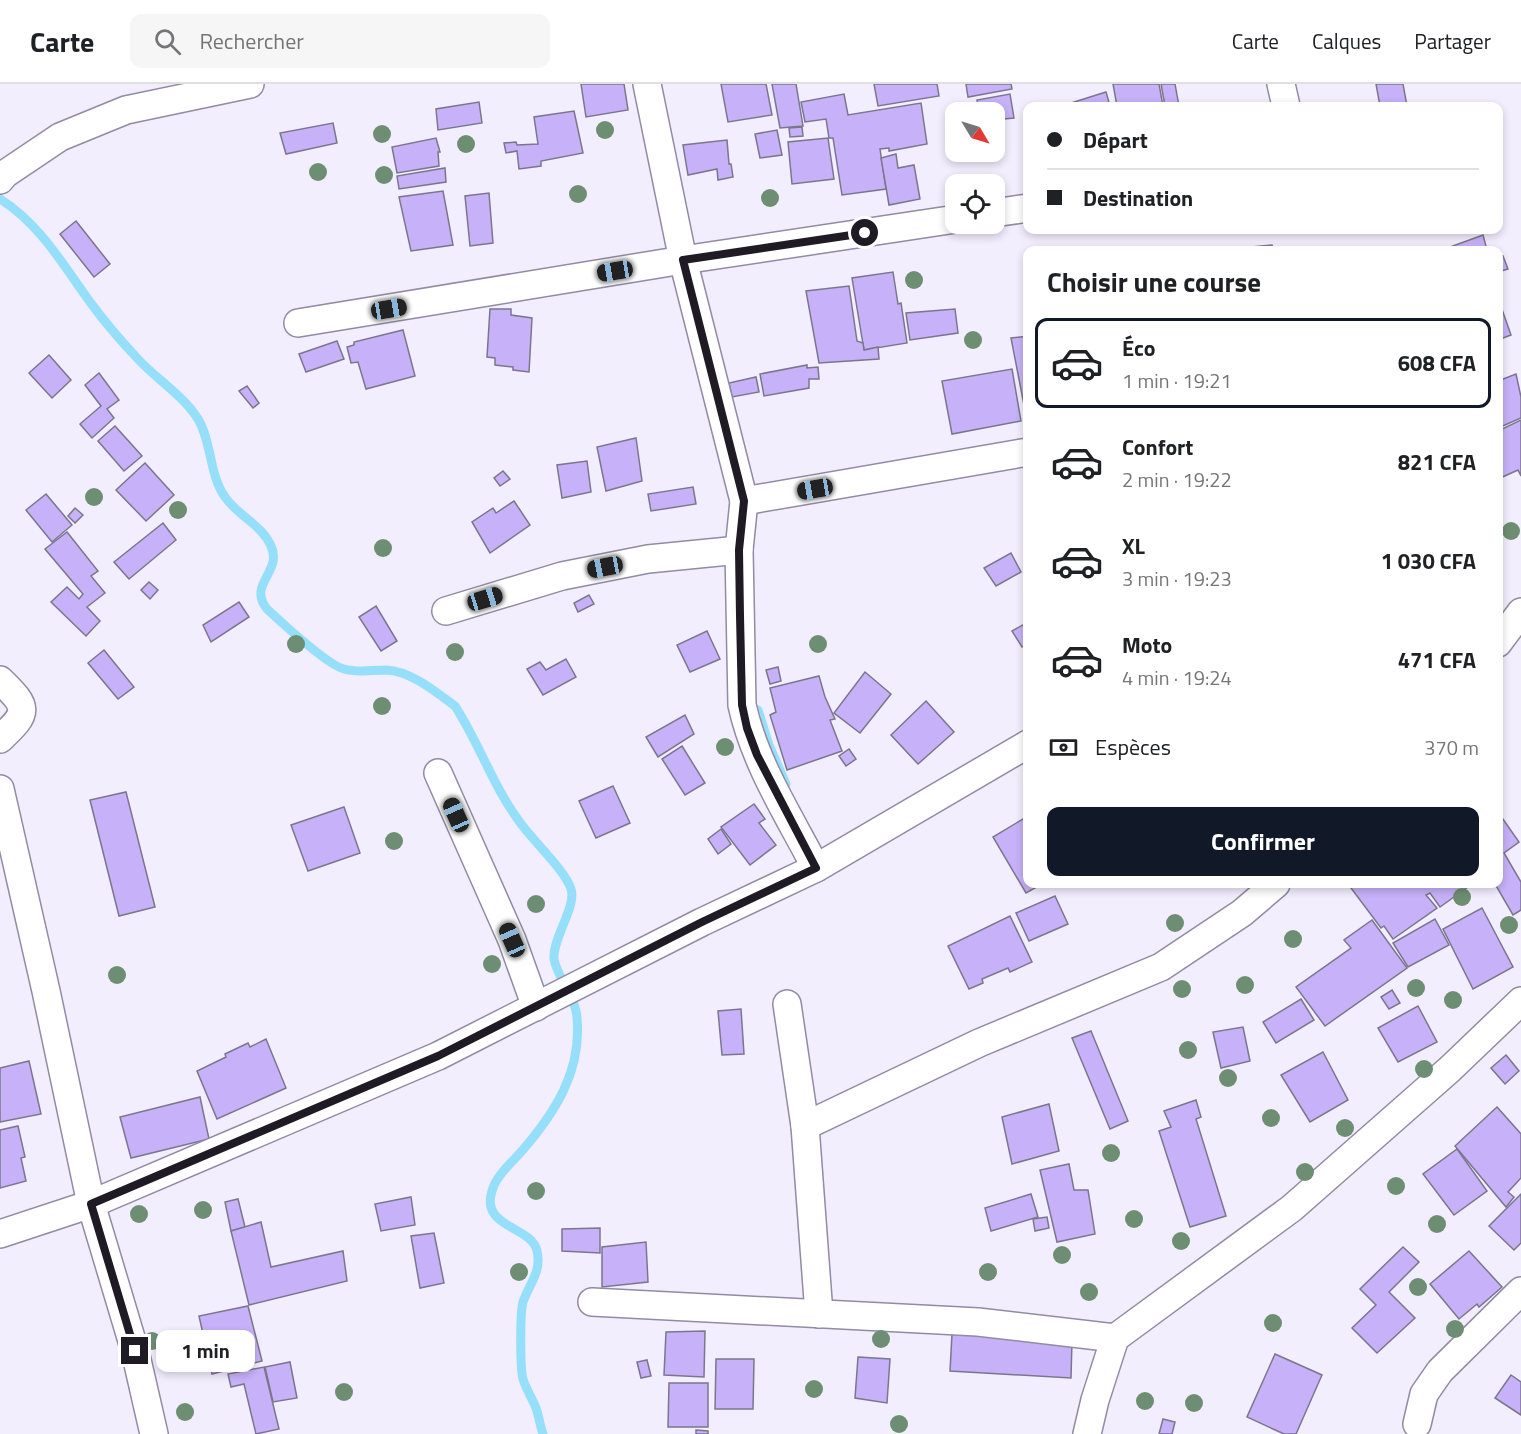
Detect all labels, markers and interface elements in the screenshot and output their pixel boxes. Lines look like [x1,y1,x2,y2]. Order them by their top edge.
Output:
search box [130,14,550,68]
text: Carte [30,20,94,63]
text: Rechercher [199,24,304,58]
icon: search [151,25,184,58]
text: Carte [1232,25,1279,57]
text: Calques [1312,25,1381,57]
text: Partager [1414,25,1491,57]
north arrow [945,102,1005,162]
map controls [945,102,1005,234]
text: Départ [1083,123,1148,157]
button: locate [945,174,1005,234]
text: Destination [1083,181,1193,215]
route start [851,219,878,246]
car [596,259,634,283]
text: Choisir une course [1047,261,1261,302]
car [370,297,408,321]
text: Éco [1122,331,1155,365]
icon: car [1050,336,1104,390]
text: 608 CFA [1398,346,1476,380]
text: 1 min · 19:21 [1122,365,1232,396]
text: Confort [1122,430,1193,464]
icon: car [1050,435,1104,489]
text: 821 CFA [1398,445,1476,479]
text: 2 min · 19:22 [1122,464,1232,495]
car [796,477,834,501]
text: XL [1122,529,1145,563]
icon: car [1050,534,1104,588]
text: 1 030 CFA [1381,544,1476,578]
car [586,555,624,579]
text: 3 min · 19:23 [1122,563,1232,594]
car [465,585,505,613]
text: Moto [1122,628,1172,662]
icon: car [1050,633,1104,687]
text: 471 CFA [1398,643,1476,677]
text: 4 min · 19:24 [1122,662,1232,693]
text: Espèces [1095,730,1171,764]
icon: cash [1047,731,1080,764]
text: 370 m [1424,732,1479,763]
car [440,795,472,835]
button: Confirmer [1047,807,1479,876]
car [496,920,528,960]
callout: 1 min [156,1330,255,1372]
text: 1 min [181,1335,230,1366]
route end [121,1337,148,1364]

